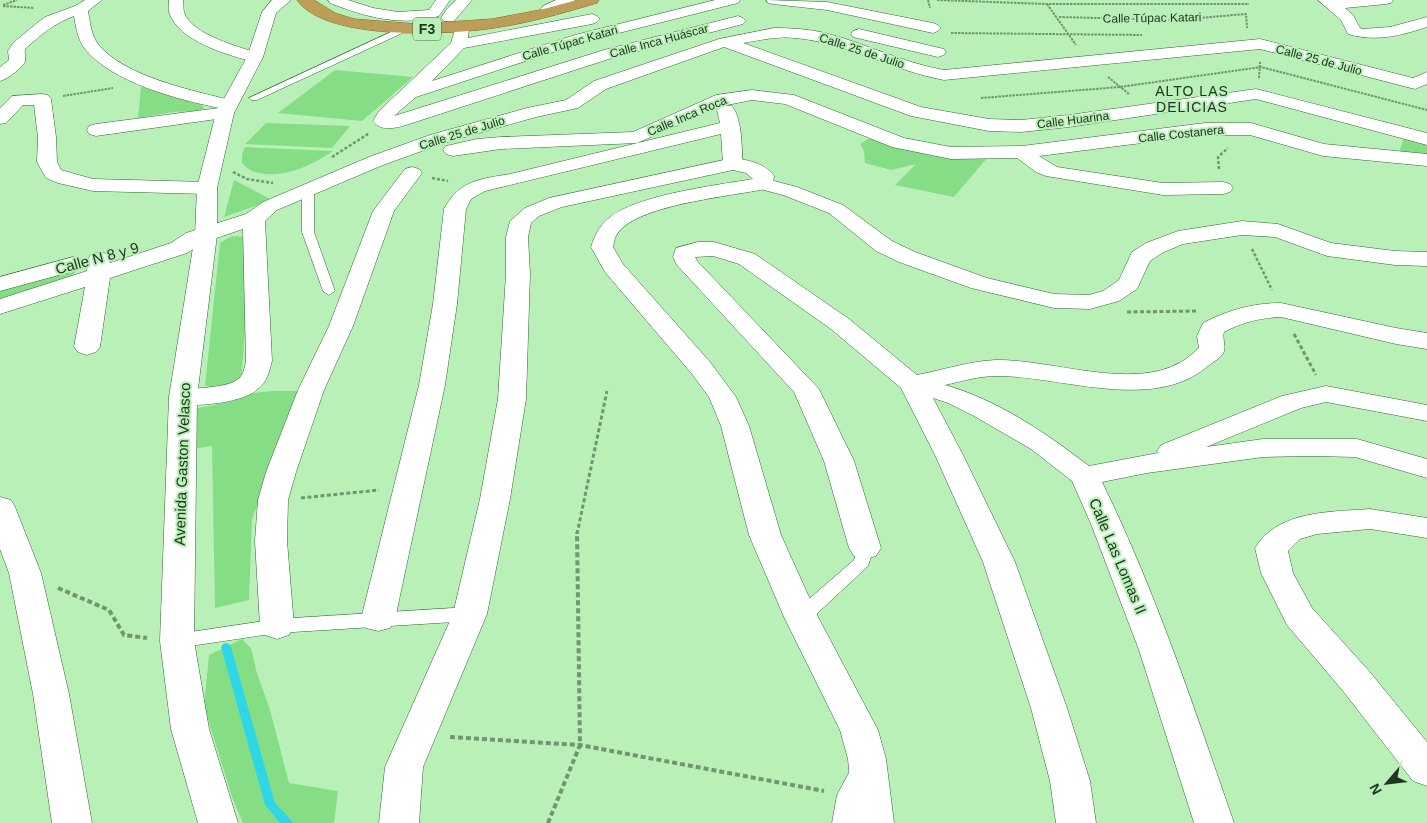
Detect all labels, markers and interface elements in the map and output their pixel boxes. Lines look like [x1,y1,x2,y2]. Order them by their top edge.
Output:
street label: Calle Túpac Katari [1103,10,1201,26]
road number: F3 [413,18,441,40]
street label: Calle Inca Huáscar [608,21,710,61]
street label: Calle Túpac Katari [521,23,619,63]
street label: Calle 25 de Julio [818,31,907,71]
street label: Calle 25 de Julio [1274,42,1364,78]
district label: ALTO LAS DELICIAS [1155,83,1229,115]
street label: Calle Inca Roca [645,93,729,139]
street label: Calle Huarina [1036,109,1110,131]
street label: Calle 25 de Julio [418,113,507,153]
street label: Calle Costanera [1137,123,1225,145]
street label: Calle N 8 y 9 [53,239,141,277]
street label: Avenida Gaston Velasco [171,382,193,546]
street label: Calle Las Lomas II [1086,495,1150,617]
north arrow [1362,758,1412,808]
text: N [1366,781,1385,797]

